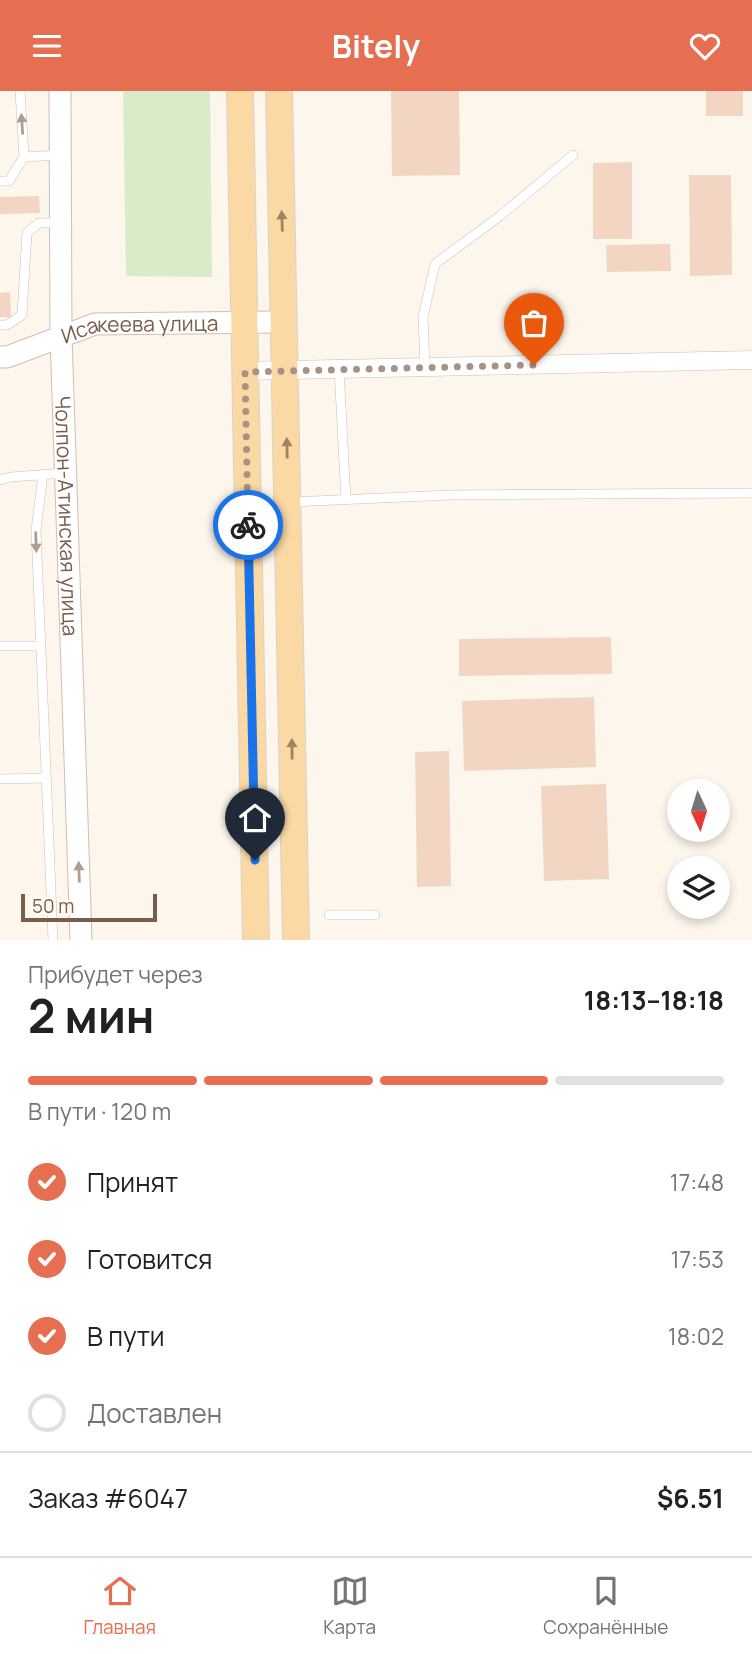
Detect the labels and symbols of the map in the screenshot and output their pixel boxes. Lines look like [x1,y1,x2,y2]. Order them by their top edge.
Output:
one-way arrow [16,113,27,135]
one-way arrow [276,210,288,232]
pin [504,293,564,365]
street label: Исакеева улица [57,309,218,350]
street label: Чолпон-Атинская улица [49,395,85,637]
one-way arrow [281,437,293,459]
courier [213,490,283,560]
one-way arrow [31,532,42,554]
one-way arrow [287,738,298,760]
north arrow [667,779,730,842]
pin [225,788,285,860]
one-way arrow [73,861,84,883]
scale bar [21,891,158,923]

